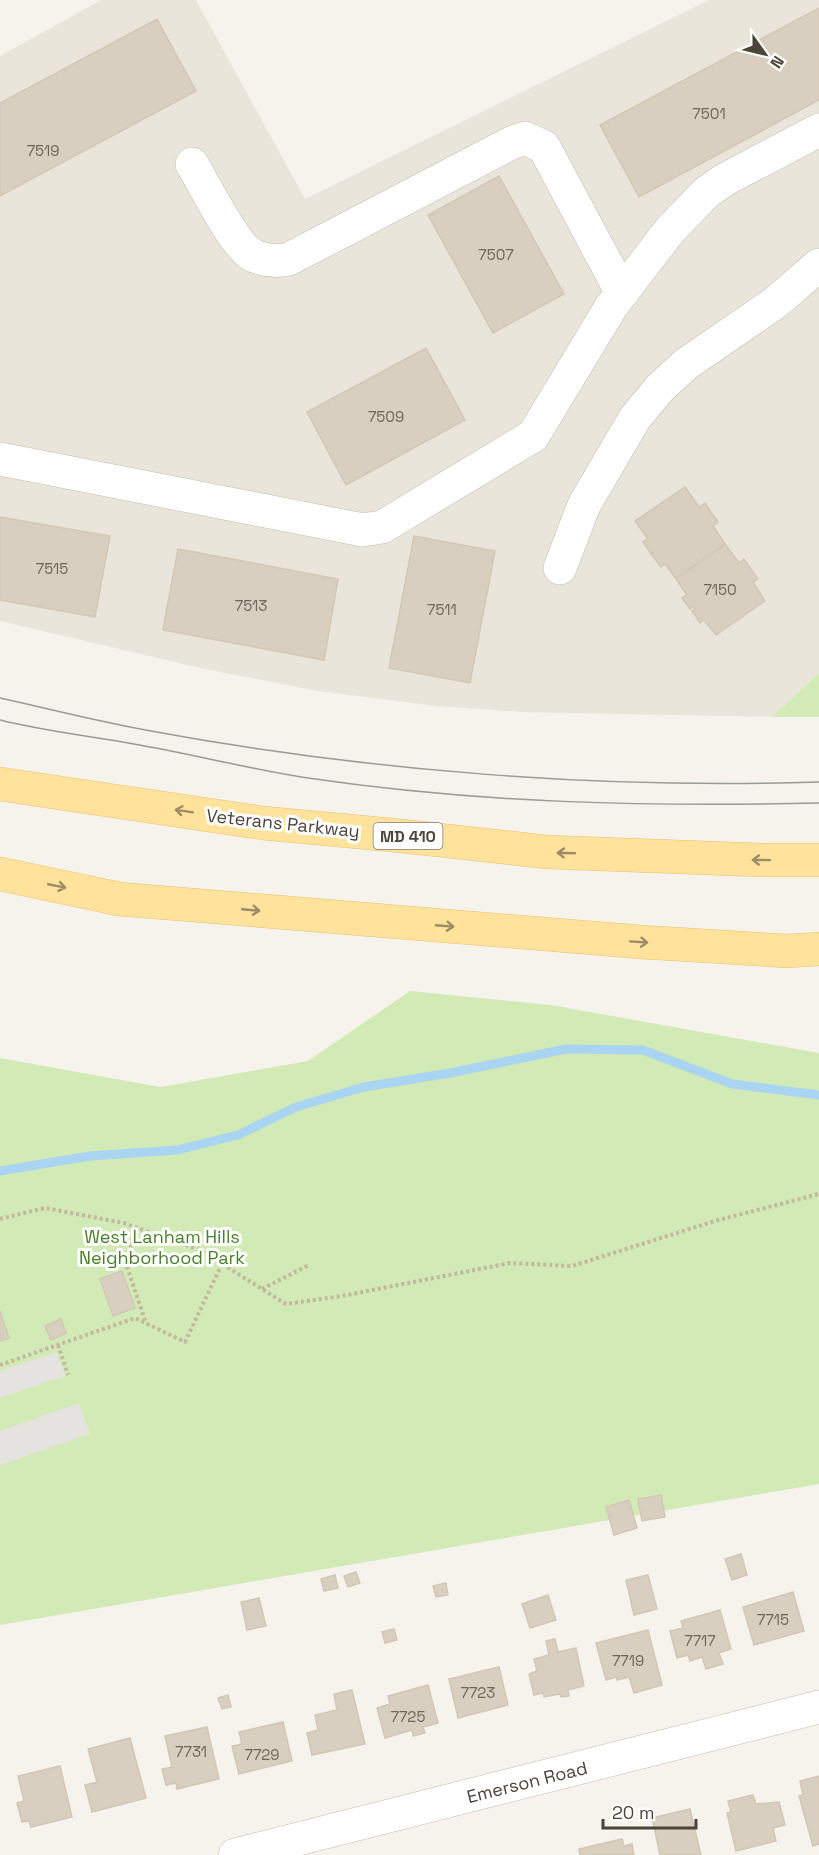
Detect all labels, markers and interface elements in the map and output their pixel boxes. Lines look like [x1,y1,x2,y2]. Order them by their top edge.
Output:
north arrow [735,24,795,84]
text: N [765,52,789,72]
house number: 7501 [692,104,726,123]
house number: 7519 [27,141,59,160]
house number: 7507 [478,245,514,264]
house number: 7509 [368,407,404,426]
house number: 7515 [36,559,68,578]
house number: 7150 [703,580,737,599]
house number: 7513 [235,596,267,615]
house number: 7511 [427,600,457,619]
street label: Veterans Parkway [205,804,361,842]
one-way arrow [175,806,194,817]
road number: MD 410 [374,823,442,849]
one-way arrow [556,847,576,859]
one-way arrow [751,854,771,866]
one-way arrow [47,881,67,892]
one-way arrow [240,904,260,915]
one-way arrow [434,921,454,932]
one-way arrow [629,937,649,948]
park label: West Lanham Hills Neighborhood Park [79,1225,245,1269]
house number: 7715 [757,1610,789,1629]
house number: 7717 [684,1631,716,1650]
house number: 7719 [612,1651,644,1670]
house number: 7723 [461,1683,495,1702]
house number: 7725 [391,1707,425,1726]
house number: 7731 [175,1742,207,1761]
house number: 7729 [245,1745,279,1764]
street label: Emerson Road [464,1756,590,1808]
scale bar [603,1792,696,1830]
text: 20 m [612,1801,655,1824]

